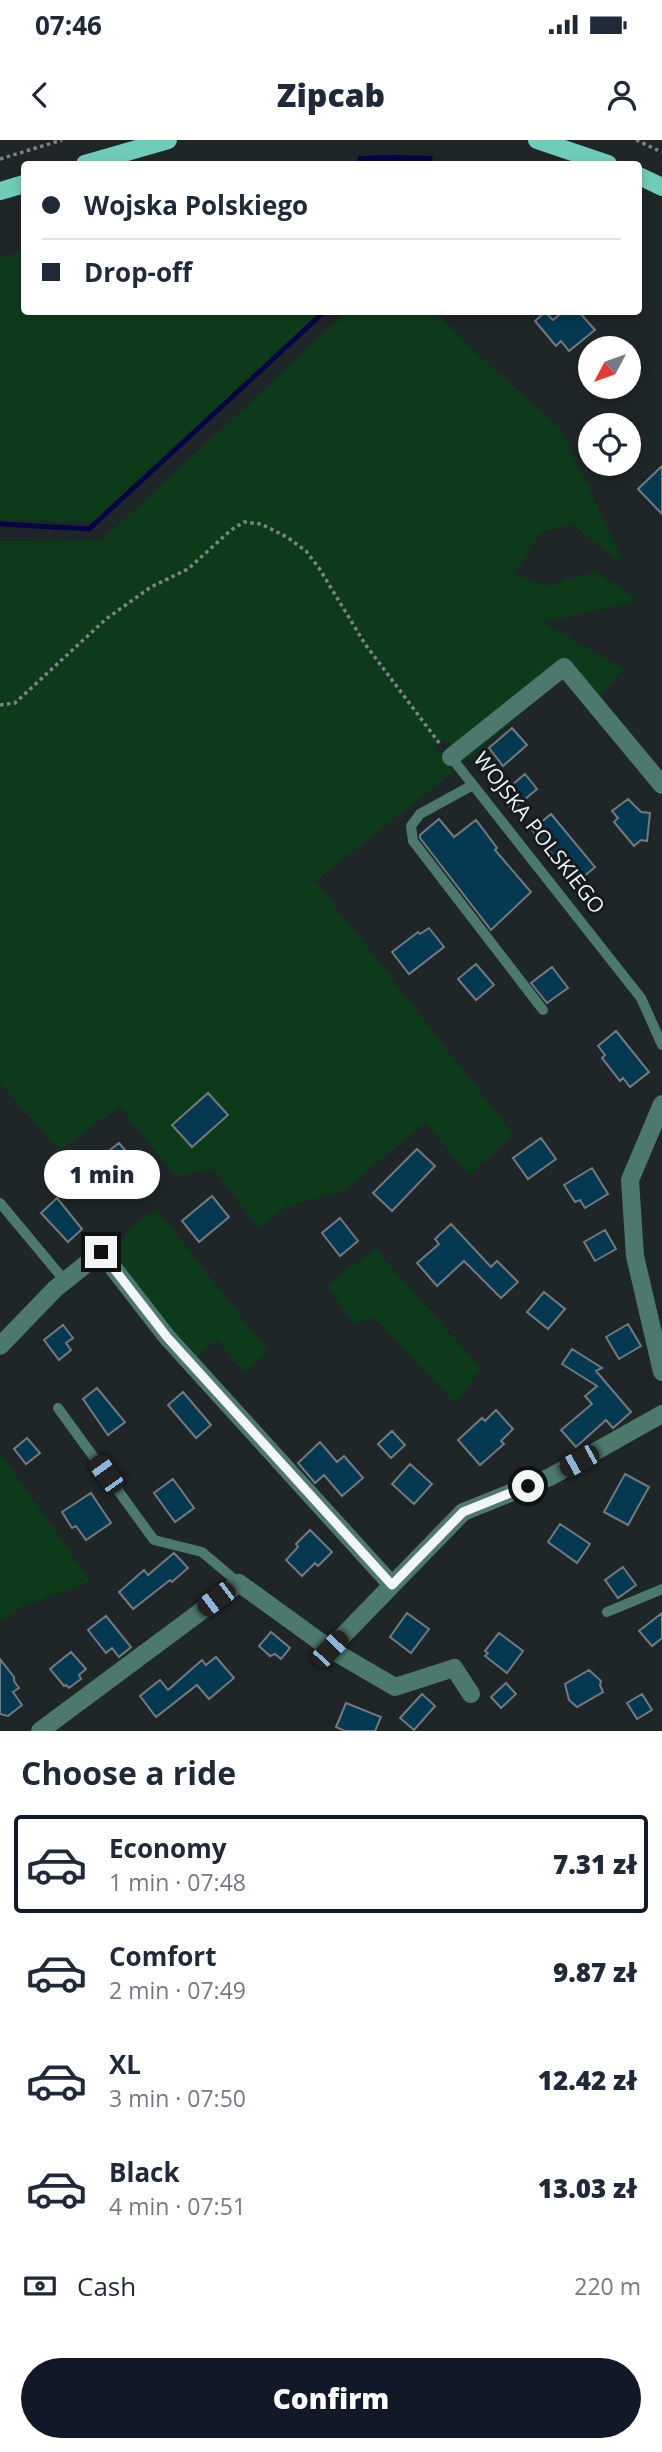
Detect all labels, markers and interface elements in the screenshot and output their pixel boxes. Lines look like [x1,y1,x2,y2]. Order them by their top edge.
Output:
text: 07:46 [35,7,102,43]
text: Zipcab [277,73,385,116]
icon: back [21,76,59,114]
icon: person [603,76,641,114]
text: Wojska Polskiego [84,187,308,223]
text: Drop-off [84,254,192,290]
north arrow [578,336,640,399]
map controls [578,336,641,476]
button: locate [578,413,641,476]
street label: WOJSKA POLSKIEGO [468,746,612,919]
callout: 1 min [43,1150,159,1200]
text: 1 min [69,1158,135,1190]
route end [85,1236,117,1268]
car [556,1442,603,1480]
car [86,1451,127,1497]
route start [512,1470,544,1502]
car [193,1578,240,1620]
car [308,1627,353,1671]
text: Choose a ride [21,1751,236,1794]
text: Economy [109,1830,227,1866]
icon: car [25,1833,88,1896]
text: 7.31 zł [553,1846,637,1882]
text: 1 min · 07:48 [109,1866,246,1898]
text: Comfort [109,1938,216,1974]
icon: car [25,1941,88,2004]
text: 9.87 zł [553,1954,637,1990]
text: 2 min · 07:49 [109,1974,246,2006]
text: XL [109,2046,141,2082]
icon: car [25,2049,88,2112]
text: 12.42 zł [538,2062,637,2098]
text: 3 min · 07:50 [109,2082,246,2114]
text: Black [109,2154,180,2190]
icon: car [25,2157,88,2220]
text: 13.03 zł [538,2170,637,2206]
text: 4 min · 07:51 [109,2190,246,2222]
icon: cash [21,2267,59,2305]
text: Cash [77,2268,136,2304]
text: 220 m [574,2270,641,2302]
button: Confirm [21,2358,641,2438]

